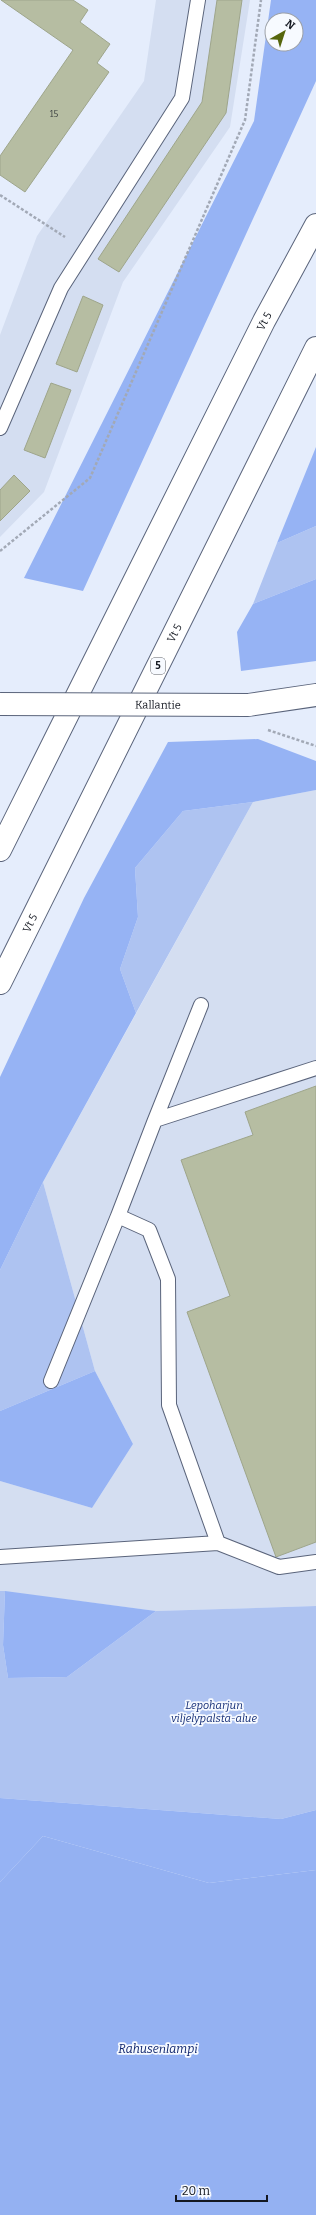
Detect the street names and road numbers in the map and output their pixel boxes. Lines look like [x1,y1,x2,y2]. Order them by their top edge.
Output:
street label: Vt 5 [254,310,274,333]
street label: Vt 5 [164,621,184,644]
road number: 5 [151,658,165,674]
street label: Kallantie [135,698,181,711]
street label: Vt 5 [20,911,40,935]

